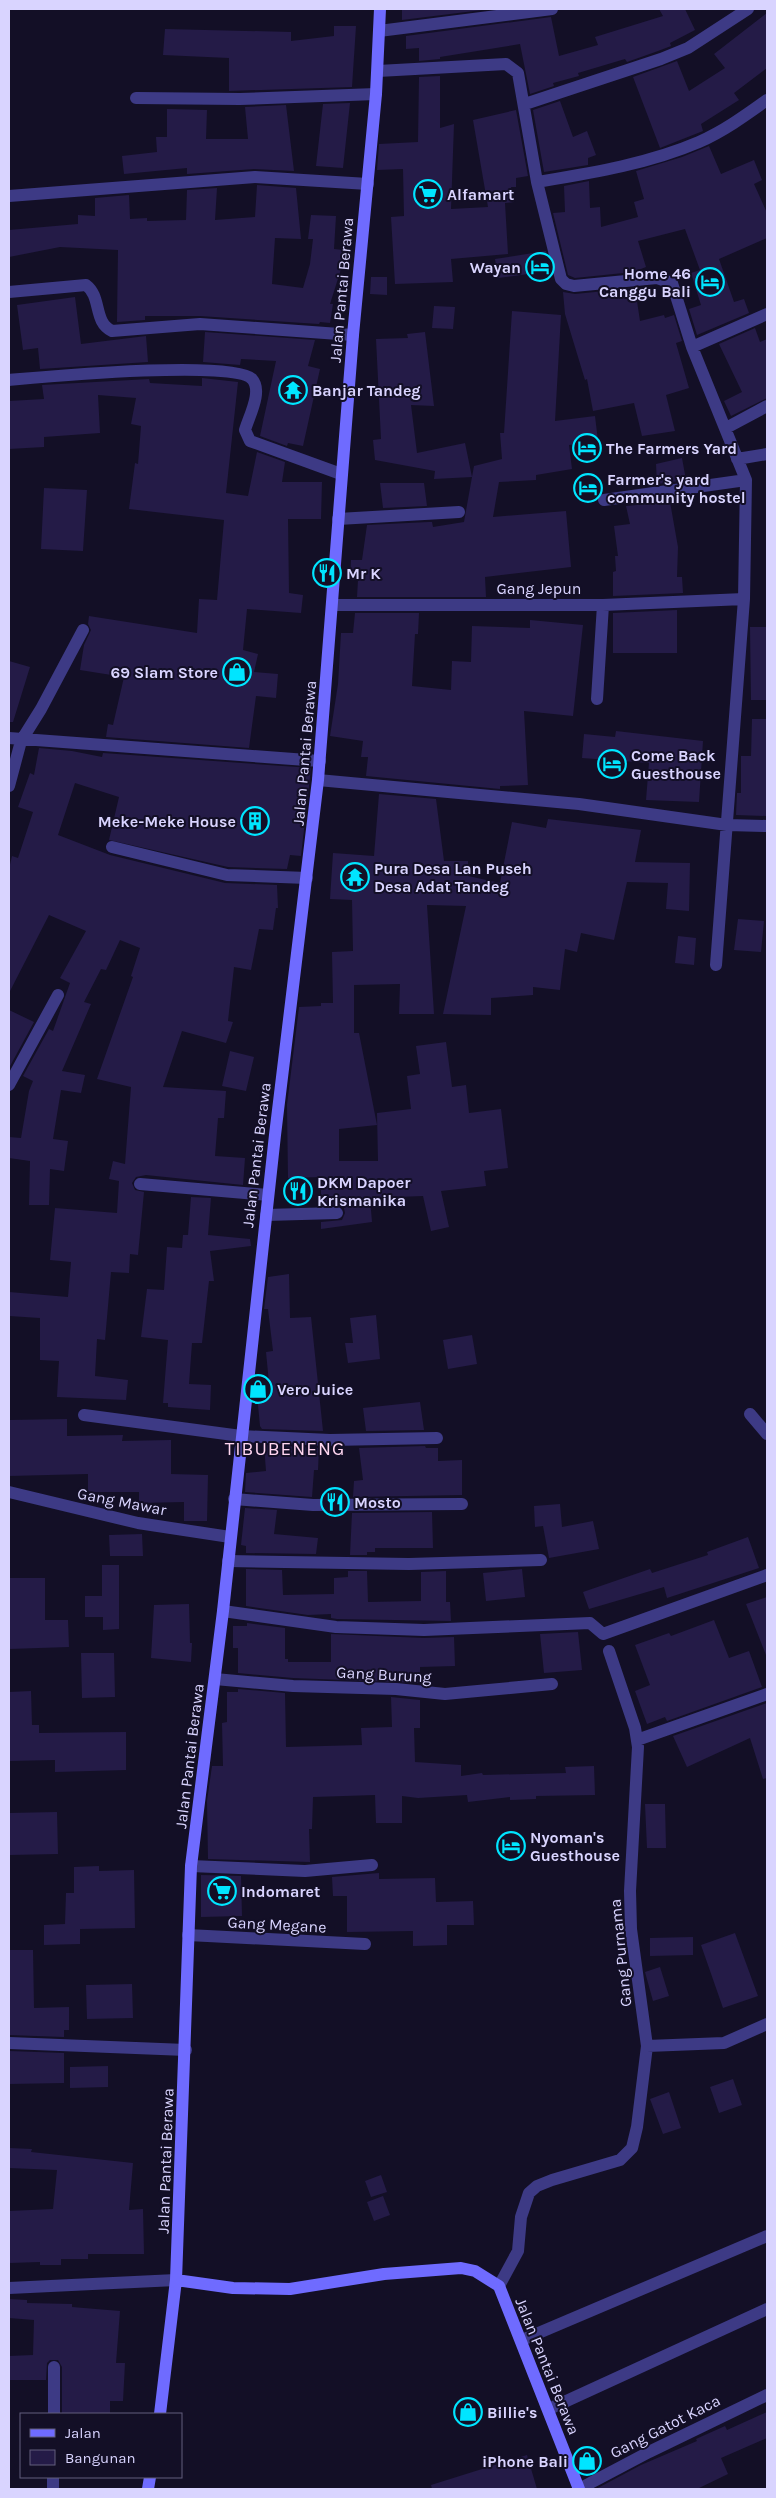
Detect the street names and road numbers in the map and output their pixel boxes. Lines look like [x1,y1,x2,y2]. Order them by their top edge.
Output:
street label: Jalan Pantai Berawa [326,217,357,364]
street label: Gang Jepun [497,579,581,598]
street label: Jalan Pantai Berawa [289,680,320,827]
street label: Jalan Pantai Berawa [238,1082,275,1229]
street label: Gang Mawar [76,1484,168,1519]
street label: Gang Burung [336,1663,432,1686]
street label: Jalan Pantai Berawa [171,1683,208,1830]
street label: Gang Purnama [605,1898,636,2008]
street label: Gang Megane [227,1912,327,1937]
street label: Jalan Pantai Berawa [153,2088,178,2234]
street label: Jalan Pantai Berawa [511,2295,584,2437]
street label: Gang Gatot Kaca [607,2391,723,2462]

